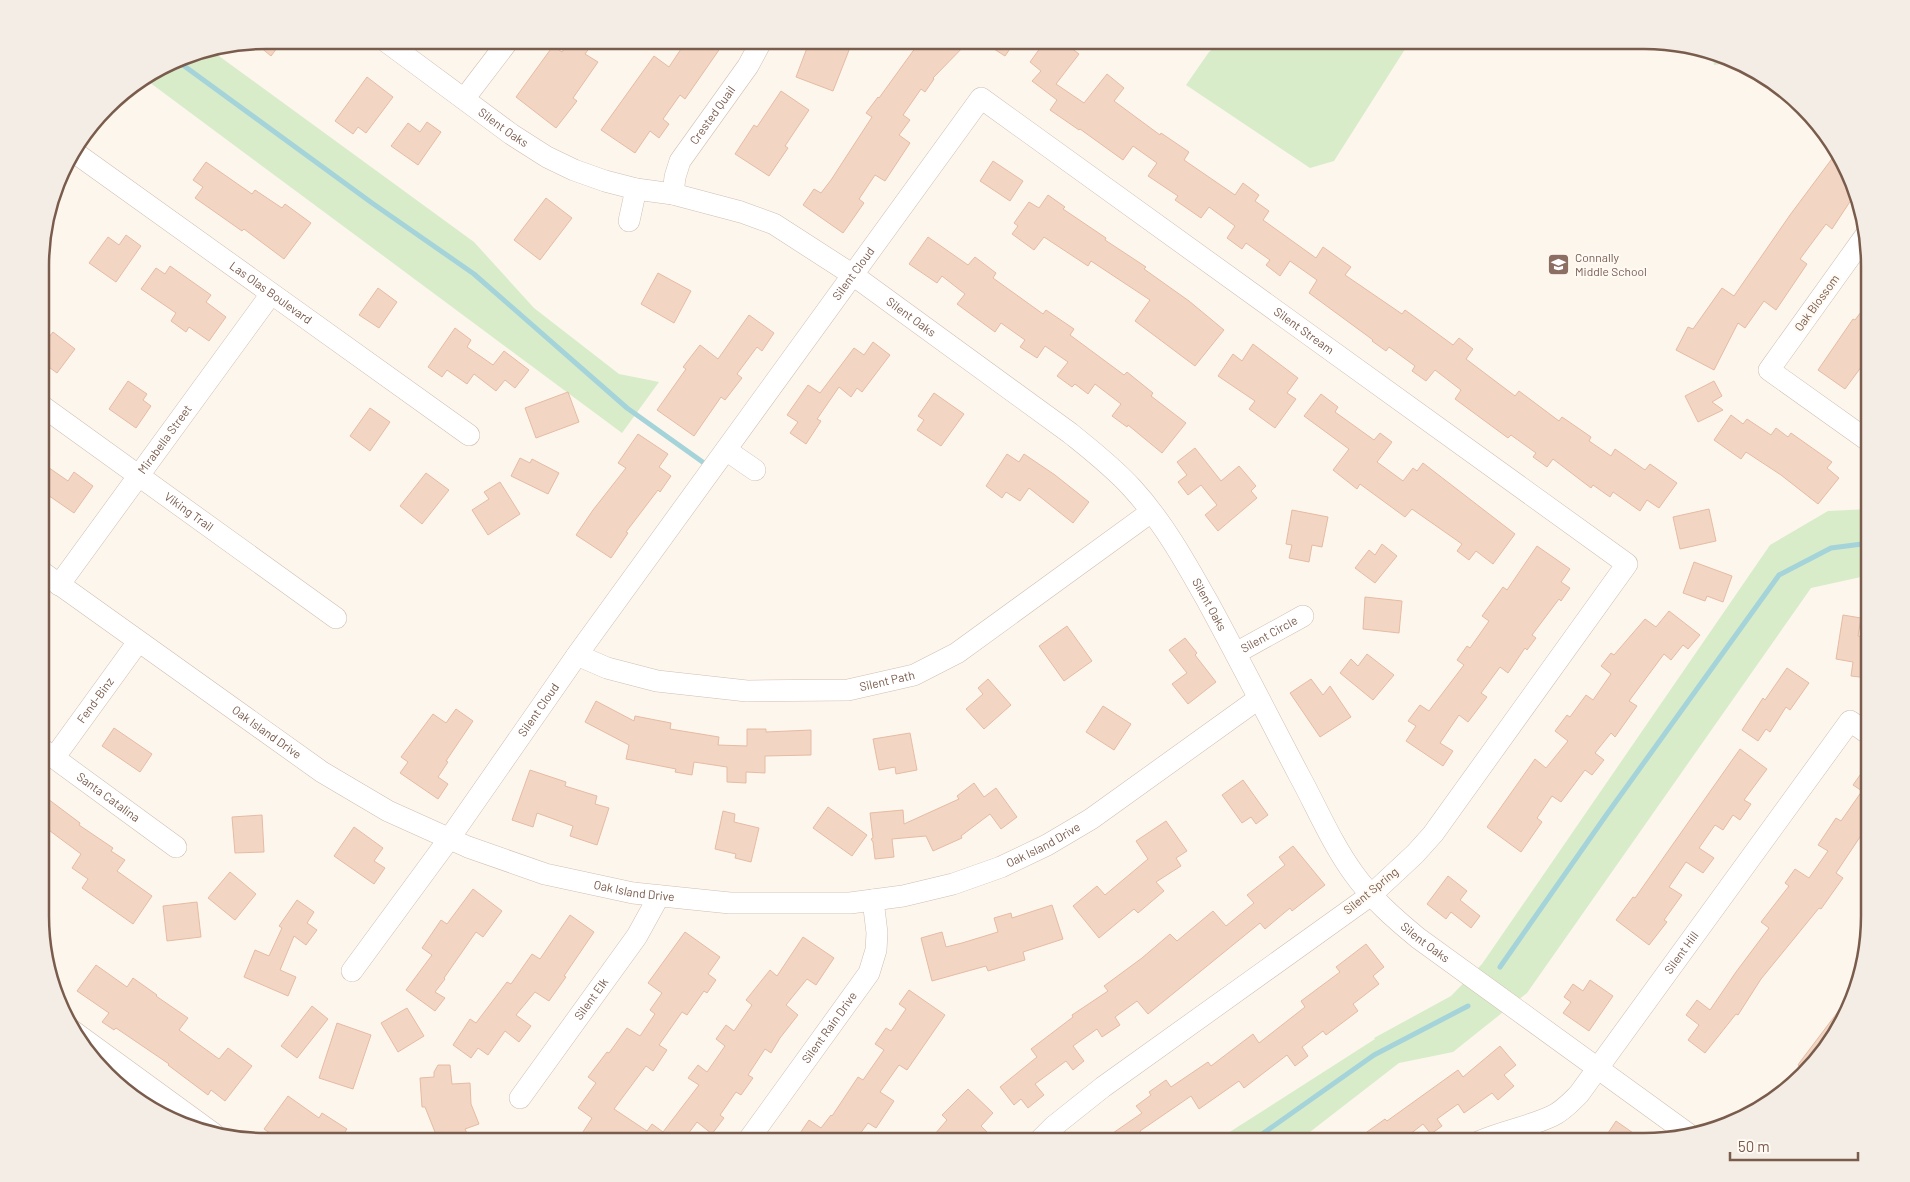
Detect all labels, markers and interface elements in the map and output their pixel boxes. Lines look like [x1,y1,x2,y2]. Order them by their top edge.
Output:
street label: Crested Quail [686,83,738,147]
street label: Silent Oaks [476,104,531,149]
street label: Silent Cloud [829,244,877,302]
place label: Connally Middle School [1575,250,1647,278]
school or university icon: Connally Middle School [1547,253,1571,277]
street label: Las Olas Boulevard [227,258,315,326]
street label: Oak Blossom [1791,271,1841,333]
street label: Silent Oaks [884,294,939,339]
street label: Silent Stream [1272,304,1337,356]
street label: Mirabella Street [134,402,194,476]
street label: Viking Trail [162,489,217,533]
street label: Silent Oaks [1190,575,1230,633]
street label: Silent Circle [1238,612,1300,655]
street label: Silent Path [858,667,916,693]
street label: Fend-Binz [74,674,116,725]
street label: Silent Cloud [514,680,561,739]
street label: Oak Island Drive [230,702,305,761]
street label: Santa Catalina [74,769,143,824]
street label: Oak Island Drive [1004,819,1082,870]
street label: Silent Spring [1340,864,1401,917]
street label: Oak Island Drive [593,877,675,903]
street label: Silent Oaks [1398,919,1453,965]
street label: Silent Hill [1661,928,1701,976]
street label: Silent Elk [571,975,611,1022]
street label: Silent Rain Drive [798,989,859,1066]
scale bar [1730,1130,1858,1162]
text: 50 m [1738,1137,1770,1155]

